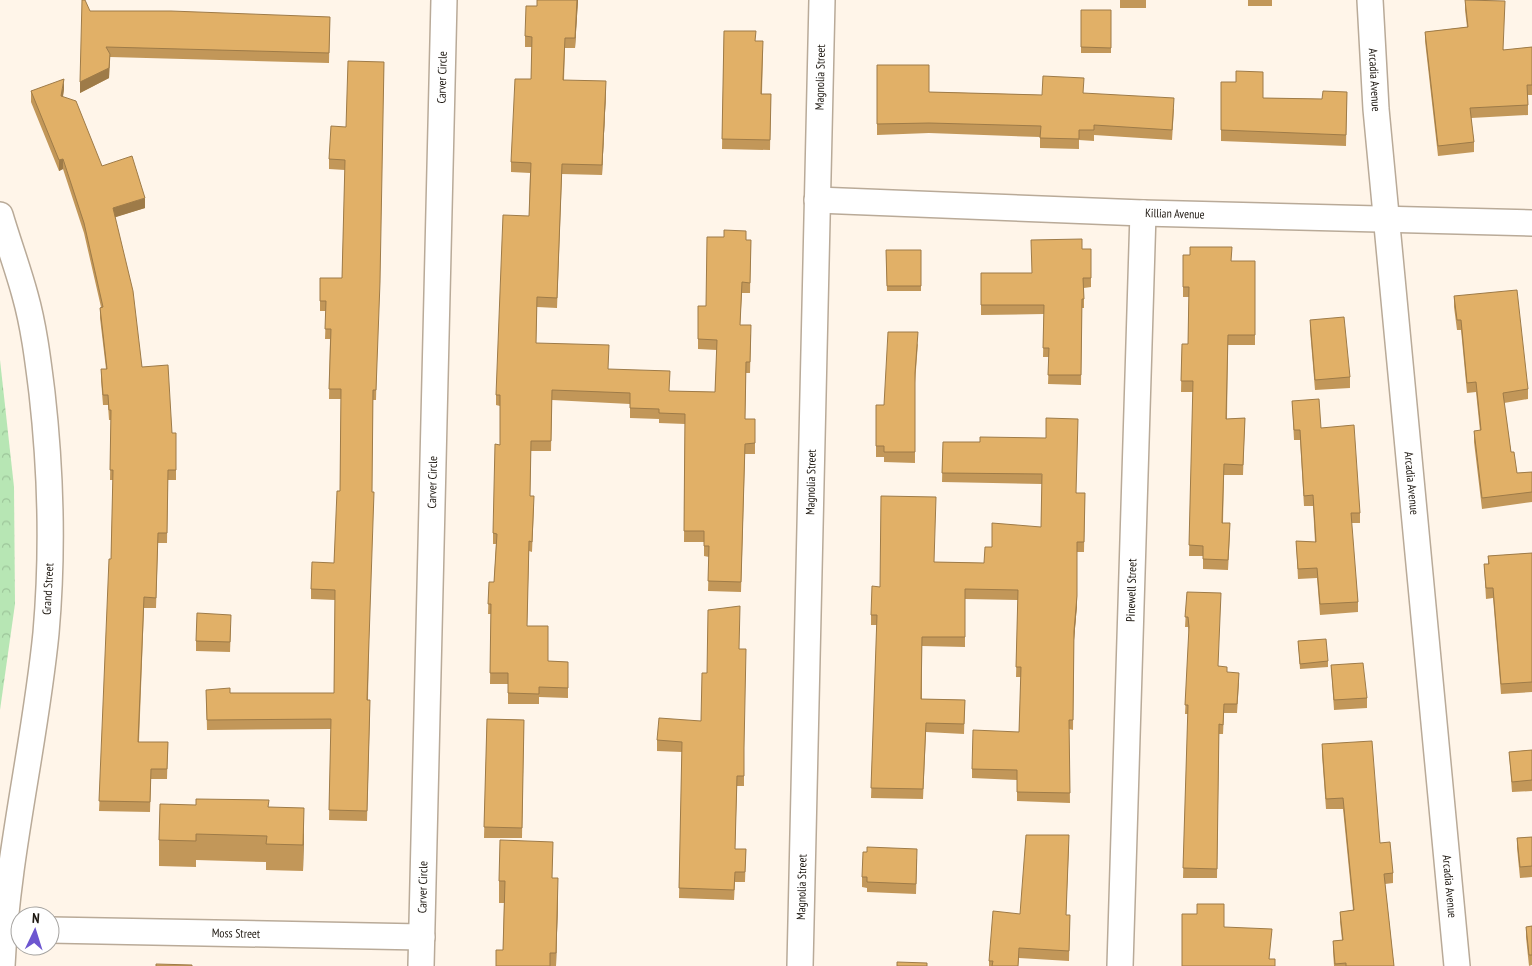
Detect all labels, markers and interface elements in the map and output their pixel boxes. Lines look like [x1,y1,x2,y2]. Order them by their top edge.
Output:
street label: Magnolia Street [811,43,828,110]
street label: Arcadia Avenue [1366,48,1384,112]
street label: Carver Circle [434,51,450,104]
street label: Killian Avenue [1145,205,1205,222]
street label: Magnolia Street [802,448,819,515]
street label: Arcadia Avenue [1401,451,1422,515]
street label: Carver Circle [424,456,440,508]
street label: Pinewell Street [1123,558,1139,622]
street label: Grand Street [39,562,56,615]
street label: Magnolia Street [793,853,810,920]
street label: Arcadia Avenue [1440,854,1460,919]
street label: Carver Circle [414,861,431,913]
north arrow [10,906,60,956]
text: N [32,909,40,927]
street label: Moss Street [212,925,261,941]

